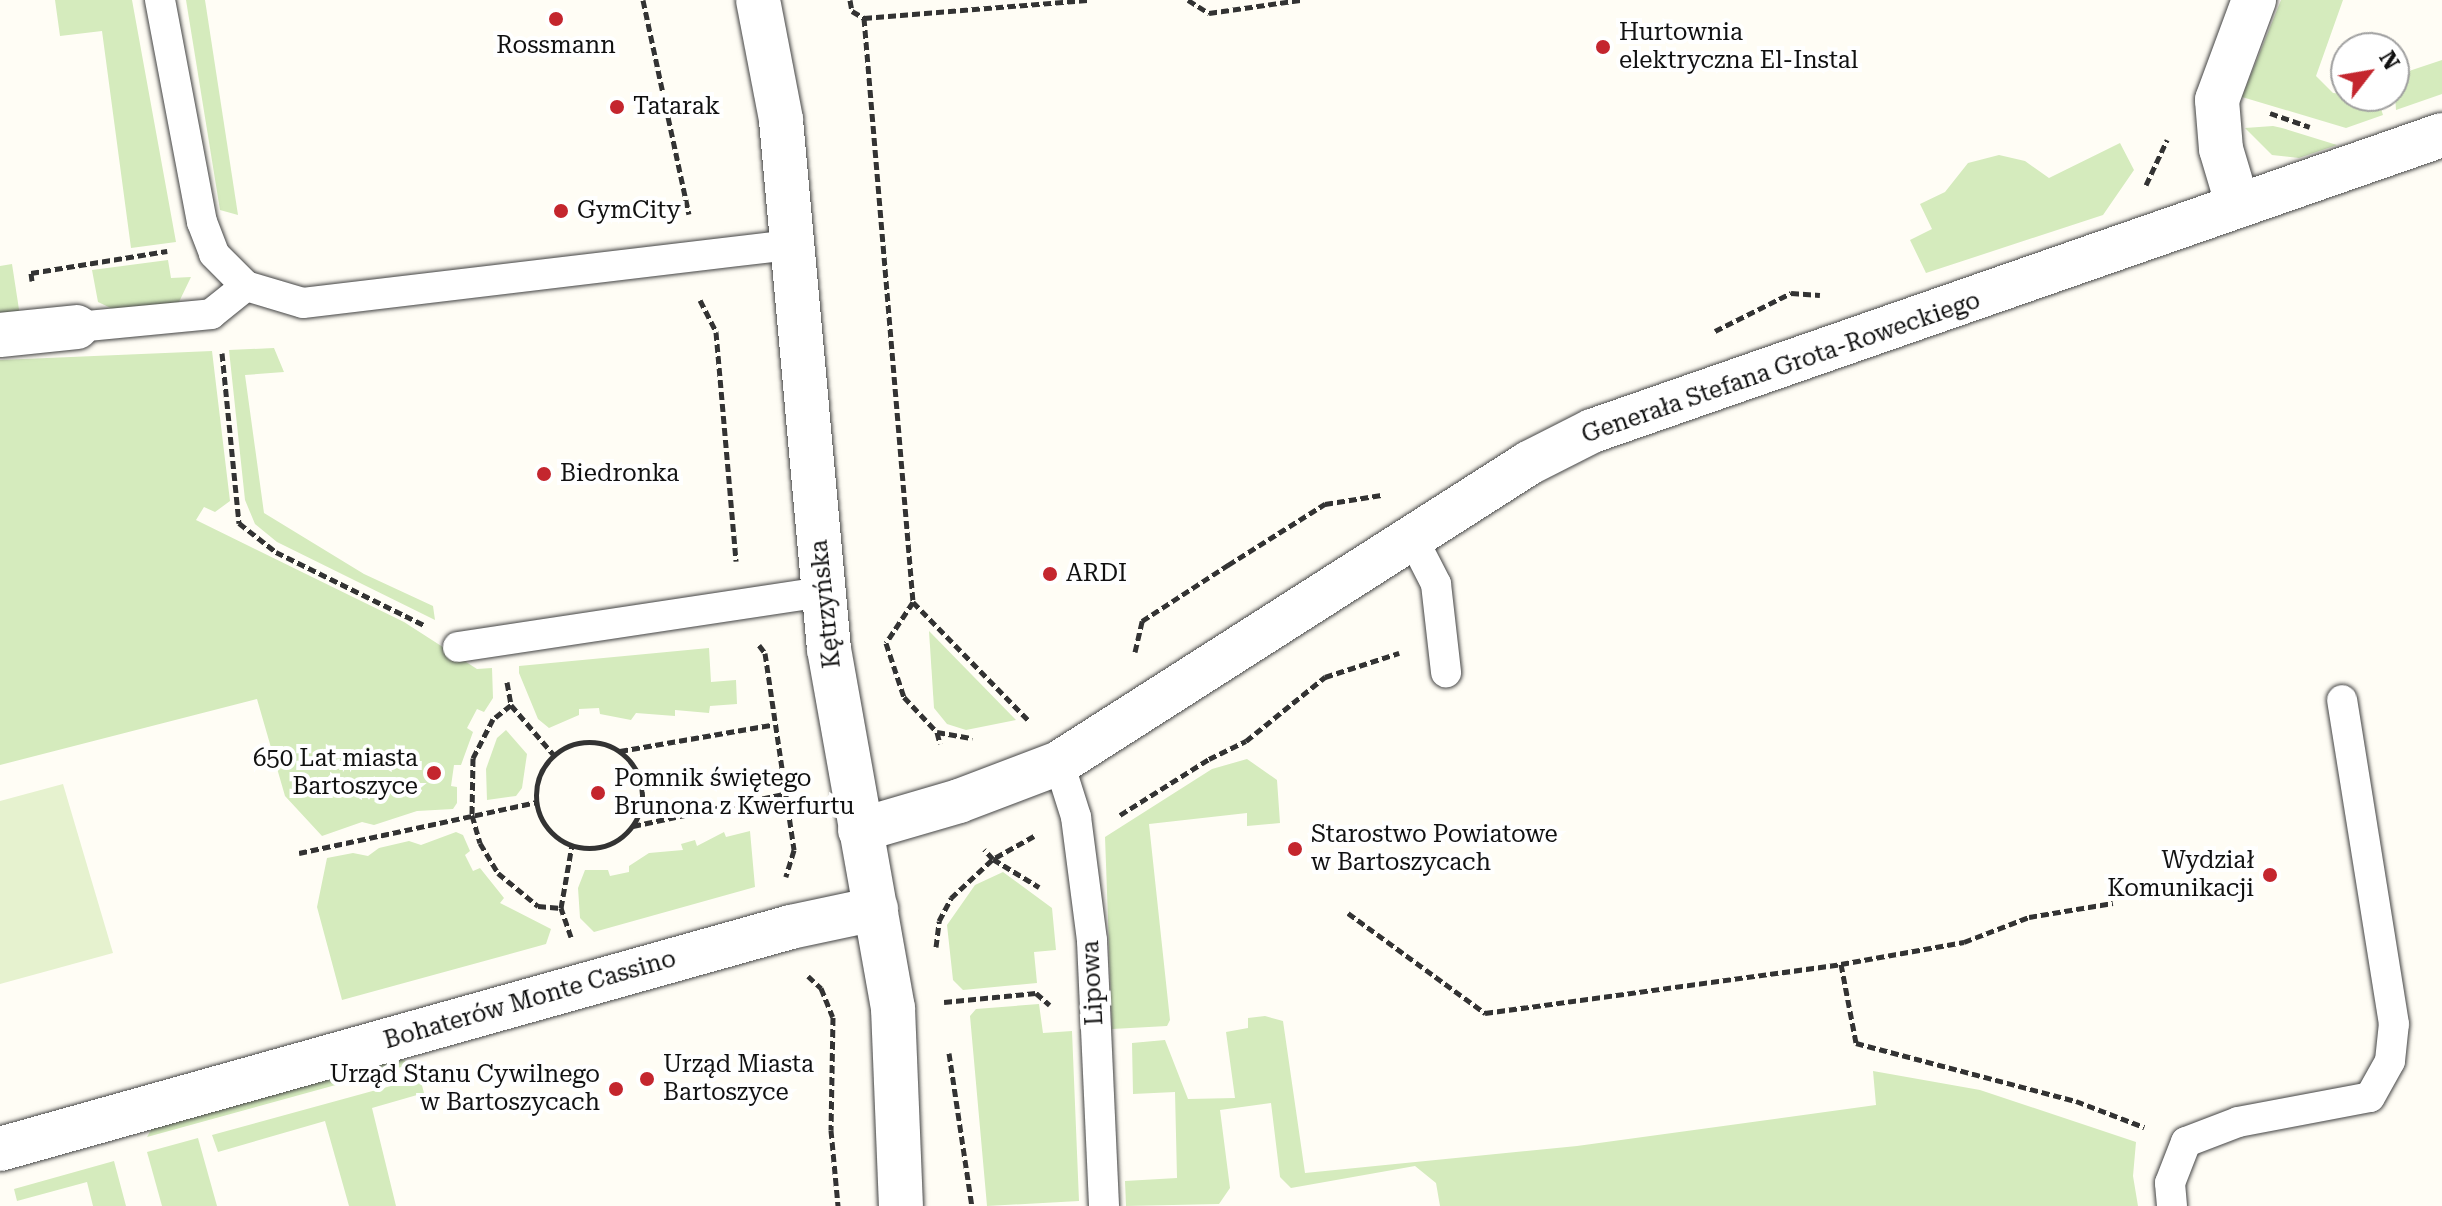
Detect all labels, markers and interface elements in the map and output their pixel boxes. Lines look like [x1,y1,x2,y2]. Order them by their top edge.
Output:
marker: Rossmann [547,10,565,28]
place label: Hurtownia elektryczna El-Instal [1619,19,1858,75]
place label: Rossmann [496,32,616,60]
north arrow [2330,32,2410,112]
marker: Hurtownia elektryczna El-Instal [1594,38,1612,56]
text: N [2374,47,2404,74]
place label: Tatarak [633,93,720,121]
marker: Tatarak [608,98,626,116]
place label: GymCity [577,197,681,225]
marker: GymCity [552,202,570,220]
street label: Generała Stefana Grota-Roweckiego [1578,286,1984,450]
place label: Biedronka [560,460,679,488]
marker: Biedronka [535,465,553,483]
street label: Kętrzyńska [805,538,847,670]
place label: ARDI [1066,560,1127,588]
marker: ARDI [1041,565,1059,583]
place label: 650 Lat miasta Bartoszyce [253,745,418,801]
marker: 650 Lat miasta Bartoszyce [425,764,443,782]
place label: Pomnik świętego Brunona z Kwerfurtu [614,765,854,821]
marker: Pomnik świętego Brunona z Kwerfurtu [589,784,607,802]
place label: Starostwo Powiatowe w Bartoszycach [1311,821,1558,877]
marker: Starostwo Powiatowe w Bartoszycach [1286,840,1304,858]
place label: Wydział Komunikacji [2107,847,2254,903]
marker: Wydział Komunikacji [2261,866,2279,884]
street label: Lipowa [1076,940,1110,1026]
street label: Bohaterów Monte Cassino [381,944,679,1056]
place label: Urząd Miasta Bartoszyce [663,1051,814,1107]
place label: Urząd Stanu Cywilnego w Bartoszycach [329,1061,600,1117]
marker: Urząd Miasta Bartoszyce [638,1070,656,1088]
marker: Urząd Stanu Cywilnego w Bartoszycach [607,1080,625,1098]

